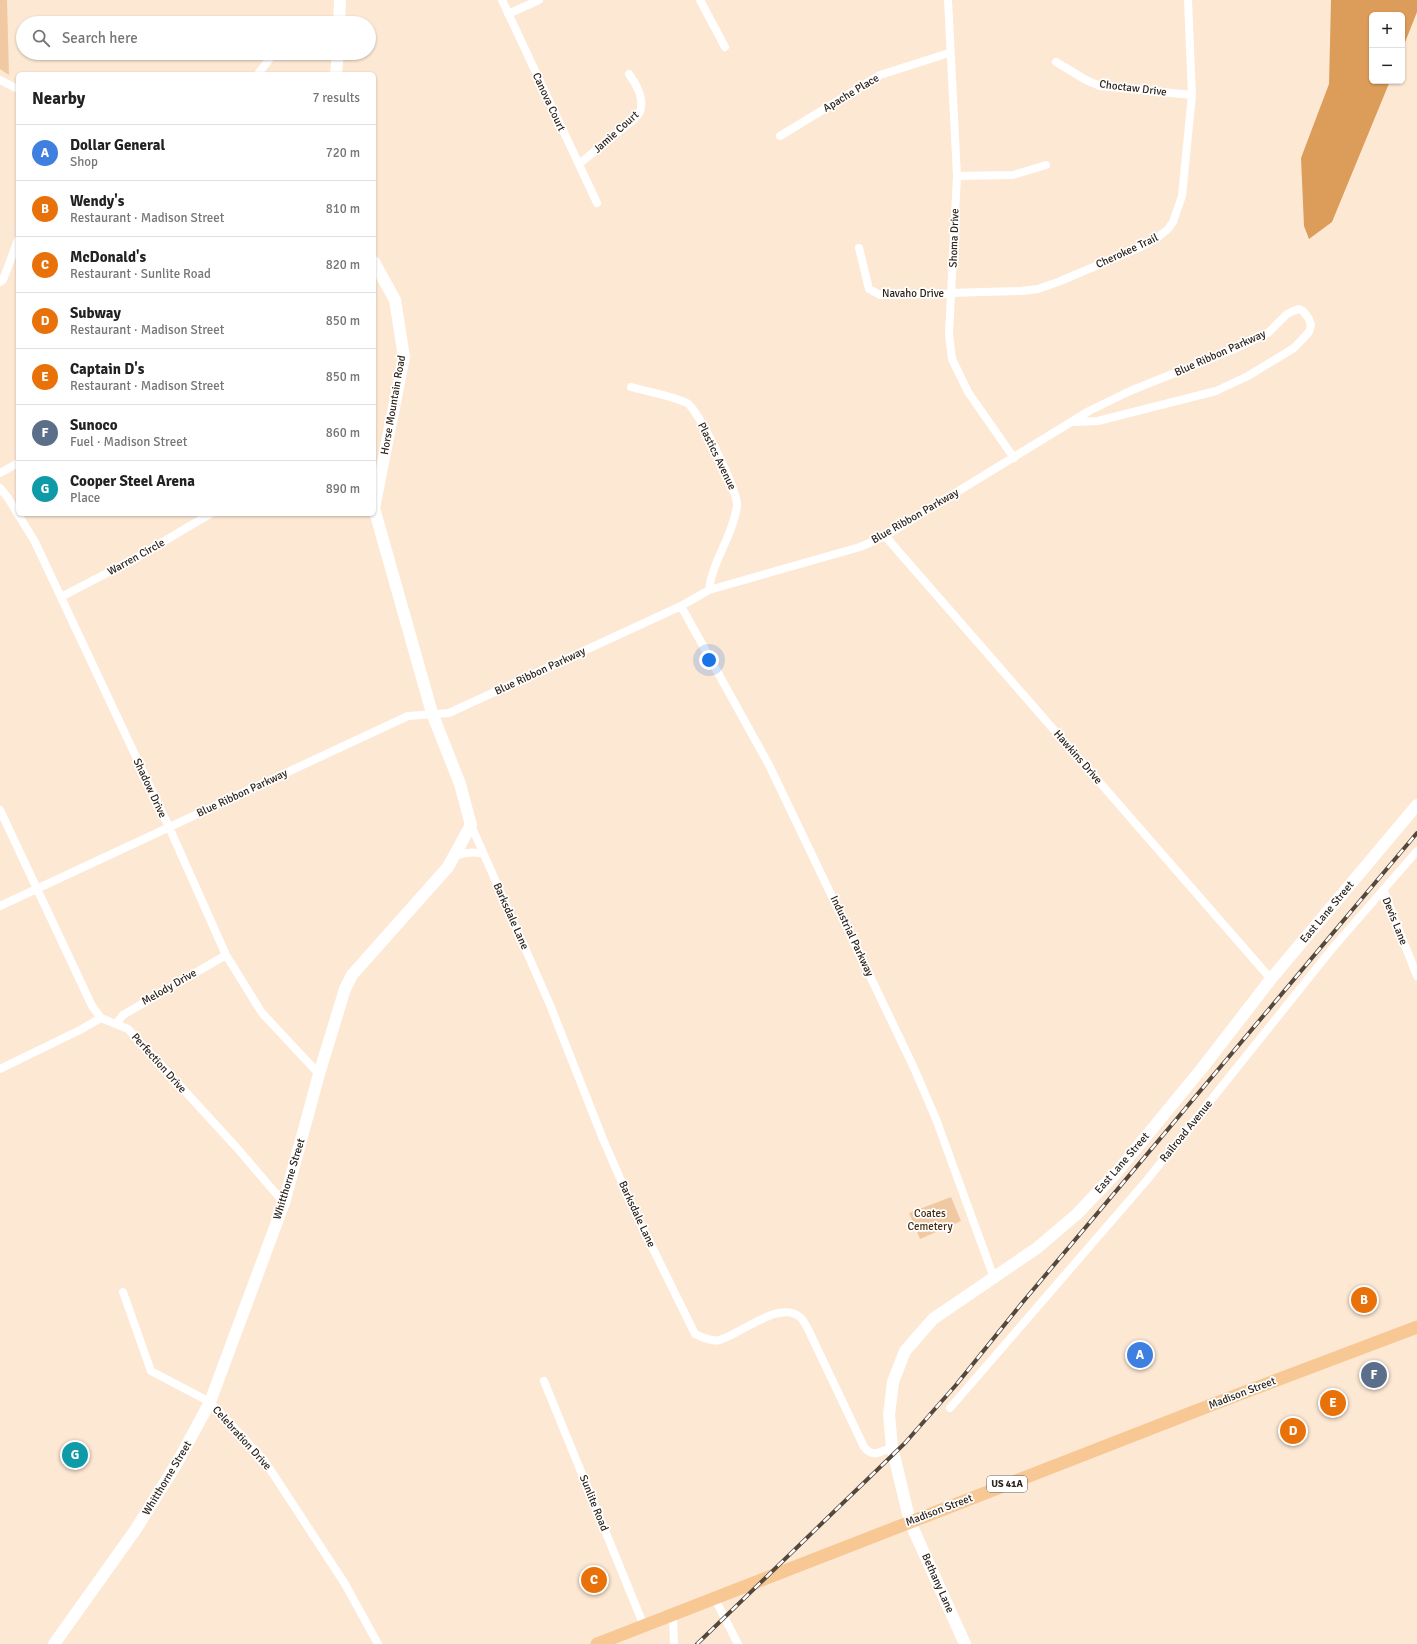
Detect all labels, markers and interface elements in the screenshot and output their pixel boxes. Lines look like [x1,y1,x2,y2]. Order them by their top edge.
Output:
map controls [1369,12,1405,84]
button: + [1369,12,1405,48]
search box [16,16,376,60]
icon: search [30,27,52,49]
text: Search here [62,29,138,47]
button: − [1369,48,1405,84]
street label: Canova Court [530,71,568,134]
street label: Apache Place [821,71,881,115]
street label: Choctaw Drive [1099,77,1167,99]
text: Nearby [32,88,85,109]
text: 7 results [312,90,360,106]
street label: Jamie Court [591,108,641,156]
text: Dollar General [70,136,165,154]
text: A [41,145,49,161]
text: 720 m [326,145,360,161]
text: Shop [70,154,98,170]
text: Wendy's [70,192,124,210]
text: B [41,201,49,217]
text: 810 m [326,201,360,217]
street label: Shoma Drive [946,208,962,268]
text: Restaurant · Madison Street [70,210,224,226]
street label: Cherokee Trail [1094,231,1160,271]
text: McDonald's [70,248,146,266]
text: C [41,257,49,273]
text: 820 m [326,257,360,273]
text: Restaurant · Sunlite Road [70,266,211,282]
street label: Navaho Drive [882,287,944,300]
text: Subway [70,304,121,322]
text: D [41,313,49,329]
text: 850 m [326,313,360,329]
text: Restaurant · Madison Street [70,322,224,338]
street label: Blue Ribbon Parkway [1172,327,1268,379]
street label: Horse Mountain Road [378,354,408,456]
text: Captain D's [70,360,144,378]
text: E [41,369,49,385]
text: 850 m [326,369,360,385]
text: Restaurant · Madison Street [70,378,224,394]
text: Sunoco [70,416,117,434]
street label: Plastics Avenue [695,420,739,492]
text: F [42,425,48,441]
text: 860 m [326,425,360,441]
text: Fuel · Madison Street [70,434,187,450]
text: Cooper Steel Arena [70,472,195,490]
text: G [41,481,49,497]
text: 890 m [326,481,360,497]
street label: Blue Ribbon Parkway [869,485,962,546]
text: Place [70,490,100,506]
street label: Warren Circle [105,536,167,578]
street label: Blue Ribbon Parkway [493,644,588,698]
your location [699,650,719,670]
street label: Hawkins Drive [1051,727,1105,787]
street label: Shadow Drive [131,756,169,820]
street label: Blue Ribbon Parkway [195,766,290,820]
street label: East Lane Street [1297,878,1357,946]
street label: Barksdale Lane [490,881,532,951]
street label: Industrial Parkway [828,893,877,979]
street label: Devis Lane [1380,895,1410,947]
street label: Melody Drive [139,966,199,1008]
street label: Perfection Drive [129,1030,189,1096]
street label: Railroad Avenue [1157,1097,1215,1165]
street label: East Lane Street [1092,1130,1152,1196]
street label: Whitthorne Street [270,1137,308,1221]
street label: Barksdale Lane [616,1179,658,1249]
park label: Coates Cemetery [907,1207,953,1233]
pin: B [1351,1285,1377,1315]
pin: A [1127,1340,1153,1370]
pin: F [1361,1360,1387,1390]
street label: Madison Street [1207,1374,1278,1412]
pin: E [1320,1388,1346,1418]
street label: Celebration Drive [210,1403,274,1473]
pin: D [1280,1416,1306,1446]
street label: Whitthorne Street [140,1438,194,1517]
pin: G [62,1440,88,1470]
street label: Sunlite Road [577,1473,611,1533]
road number: US 41A [987,1476,1027,1492]
street label: Madison Street [904,1491,975,1529]
street label: Bethany Lane [919,1551,957,1615]
pin: C [581,1565,607,1595]

